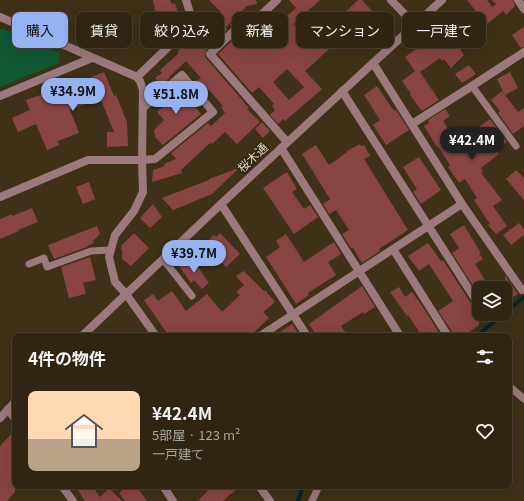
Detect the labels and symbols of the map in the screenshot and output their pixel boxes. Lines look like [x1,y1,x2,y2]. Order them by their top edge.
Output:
pin: ¥34.9M [40,78,106,112]
pin: ¥51.8M [143,81,209,115]
pin: ¥42.4M [439,127,505,161]
street label: 桜木通 [233,138,271,175]
pin: ¥39.7M [161,240,227,274]

